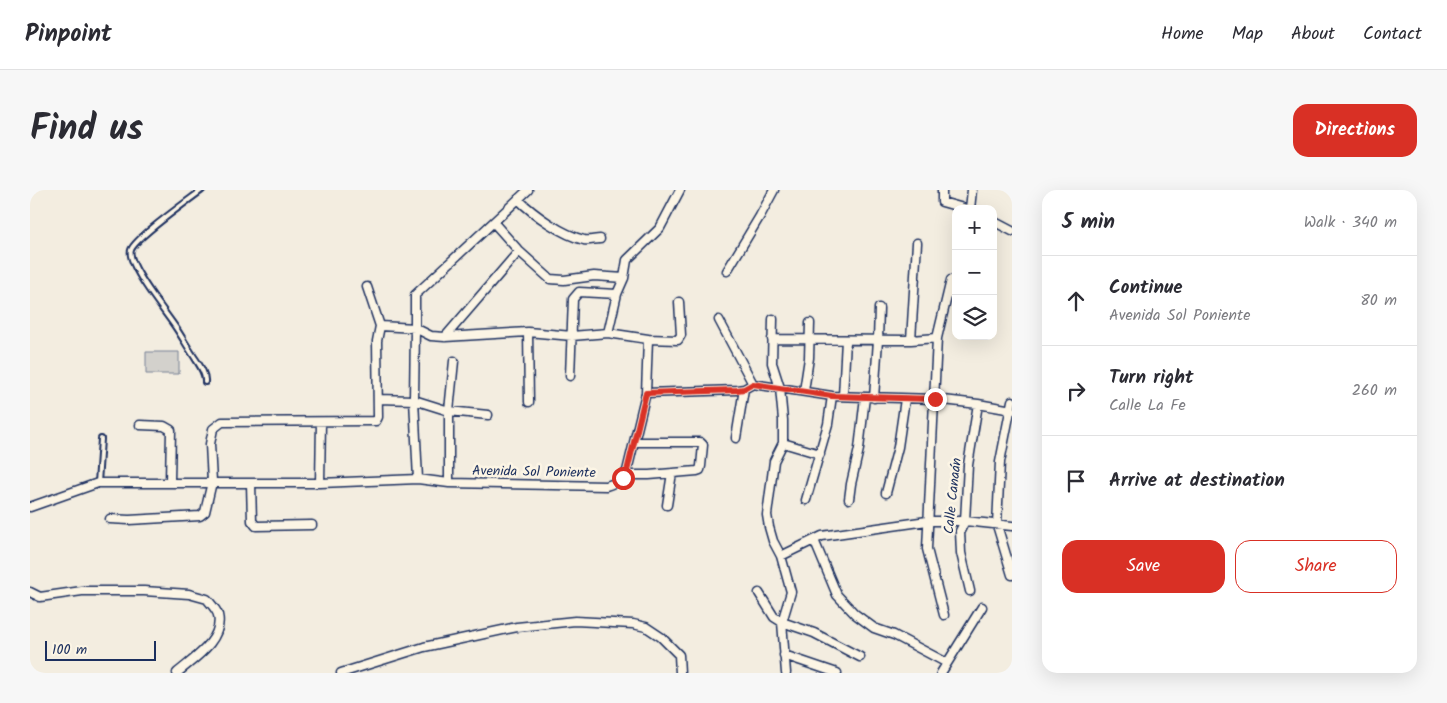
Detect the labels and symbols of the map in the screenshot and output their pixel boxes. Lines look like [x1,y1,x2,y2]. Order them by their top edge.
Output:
route end [924,388,947,411]
street label: Calle Canaán [938,457,968,535]
street label: Avenida Sol Poniente [472,460,597,484]
route start [612,467,635,490]
scale bar [45,638,156,661]

